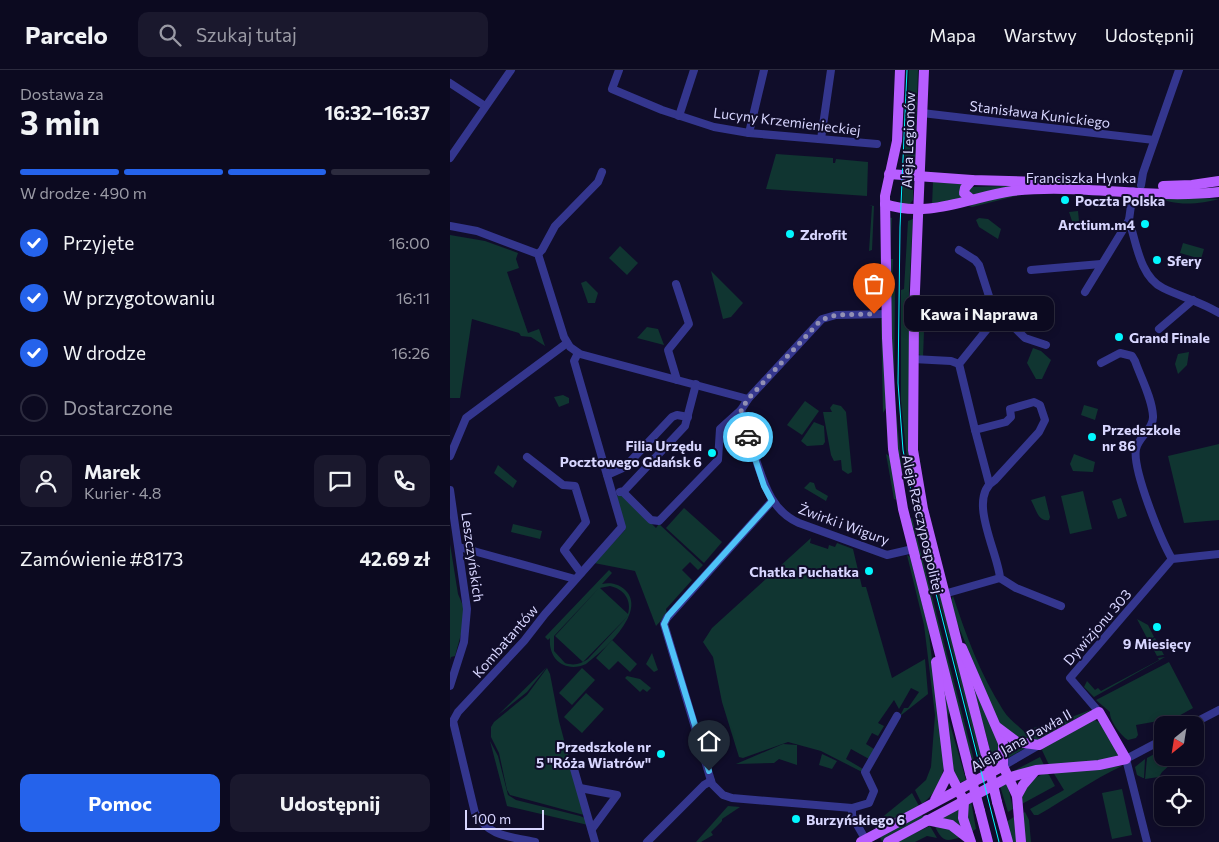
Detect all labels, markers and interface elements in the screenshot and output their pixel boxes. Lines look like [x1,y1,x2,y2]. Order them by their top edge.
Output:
search box [138,12,488,57]
text: Parcelo [25,20,108,49]
icon: search [156,21,184,49]
text: Szukaj tutaj [196,23,297,46]
text: Mapa [929,24,976,46]
text: Warstwy [1004,24,1077,46]
text: Udostępnij [1105,24,1194,46]
text: Dostawa za [20,84,104,103]
street label: Aleja Legionów [898,91,918,189]
street label: Stanisława Kunickiego [969,97,1111,131]
text: 16:32–16:37 [325,101,430,124]
text: 3 min [20,102,100,142]
street label: Lucyny Krzemienieckiej [712,104,862,138]
street label: Franciszka Hynka [1026,169,1136,186]
text: W drodze · 490 m [20,183,147,202]
place label: Poczta Polska [1075,192,1165,209]
marker: Poczta Polska [1059,194,1071,206]
place label: Arctium.m4 [1058,216,1135,233]
marker: Arctium.m4 [1139,218,1151,230]
place label: Zdrofit [800,226,847,243]
marker: Zdrofit [784,228,796,240]
icon: check [20,229,48,257]
text: Przyjęte [63,231,134,254]
text: 16:00 [389,233,430,252]
place label: Sfery [1167,252,1202,269]
marker: Sfery [1151,254,1163,266]
pin [853,263,895,314]
icon: bag [860,270,888,298]
icon: check [20,284,48,312]
text: W przygotowaniu [63,286,215,309]
text: 16:11 [396,288,430,307]
callout: Kawa i Naprawa [904,296,1054,332]
text: Kawa i Naprawa [920,304,1038,323]
place label: Grand Finale [1129,329,1210,346]
marker: Grand Finale [1113,331,1125,343]
icon: check [20,339,48,367]
text: W drodze [63,341,146,364]
text: 16:26 [391,343,430,362]
text: Dostarczone [63,396,173,419]
courier [723,412,773,462]
place label: Przedszkole nr 86 [1102,421,1181,454]
icon: car [734,423,762,451]
marker: Przedszkole nr 86 [1086,431,1098,443]
place label: Filia Urzędu Pocztowego Gdańsk 6 [560,437,702,470]
marker: Filia Urzędu Pocztowego Gdańsk 6 [706,447,718,459]
street label: Aleja Rzeczypospolitej [899,453,947,595]
button: person [20,455,72,507]
button: chat [314,455,366,507]
button: phone [378,455,430,507]
text: Marek [84,460,141,483]
text: Kurier · 4.8 [84,483,161,502]
street label: Żwirki i Wigury [796,500,892,548]
street label: Leszczyńskich [458,511,488,603]
text: Zamówienie #8173 [20,547,183,570]
text: 42.69 zł [360,547,430,570]
place label: Chatka Puchatka [749,563,859,580]
marker: Chatka Puchatka [863,565,875,577]
street label: Dywizjonu 303 [1059,586,1135,668]
street label: Kombatantów [469,601,541,681]
marker: 9 Miesięcy [1151,621,1163,633]
place label: 9 Miesięcy [1123,635,1191,652]
street label: Aleja Jana Pawła II [968,705,1074,775]
north arrow [1154,716,1204,766]
map controls [1154,716,1204,826]
pin [688,720,730,771]
icon: home [695,727,723,755]
place label: Przedszkole nr 5 "Róża Wiatrów" [536,738,651,771]
marker: Przedszkole nr 5 "Róża Wiatrów" [655,748,667,760]
button: Pomoc [20,774,220,832]
button: Udostępnij [230,774,430,832]
button: locate [1154,776,1204,826]
scale bar [465,807,544,830]
text: 100 m [472,810,511,827]
place label: Burzyńskiego 6 [806,811,905,828]
marker: Burzyńskiego 6 [790,813,802,825]

